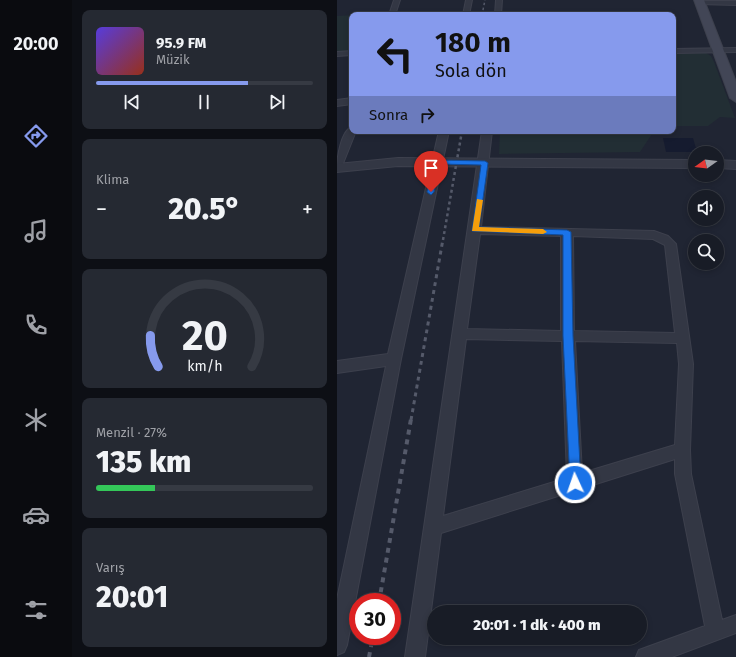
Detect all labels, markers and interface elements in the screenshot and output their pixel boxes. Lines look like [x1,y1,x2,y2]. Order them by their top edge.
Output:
text: 180 m [435,26,511,59]
icon: left [369,28,421,80]
text: 20:00 [13,33,59,55]
text: 95.9 FM [156,34,206,52]
text: Müzik [156,52,190,67]
text: Sola dön [435,60,507,82]
icon: previous [121,91,143,113]
icon: pause [193,91,215,113]
icon: next [266,91,288,113]
icon: right [416,104,438,126]
text: Sonra [369,106,408,124]
icon: directions [22,122,50,150]
north arrow [688,146,724,182]
map controls [688,146,724,270]
pin [414,151,448,192]
icon: arrive [420,157,442,179]
text: Klima [96,172,129,187]
button: sound [688,190,724,226]
text: 20.5° [168,191,241,227]
text: − [96,196,107,223]
text: + [302,196,313,223]
icon: music [22,217,50,245]
button: search [688,234,724,270]
text: 20 [182,310,227,360]
icon: phone [22,311,50,339]
text: km/h [187,357,222,374]
icon: climate [22,406,50,434]
text: Menzil · 27% [96,425,167,440]
text: 135 km [96,444,191,480]
position arrow [554,462,596,504]
icon: car [22,501,50,529]
text: Varış [96,560,125,575]
text: 20:01 [96,579,168,615]
speed limit sign: 30 [349,593,401,645]
icon: filters [22,596,50,624]
text: 20:01 · 1 dk · 400 m [473,616,601,634]

